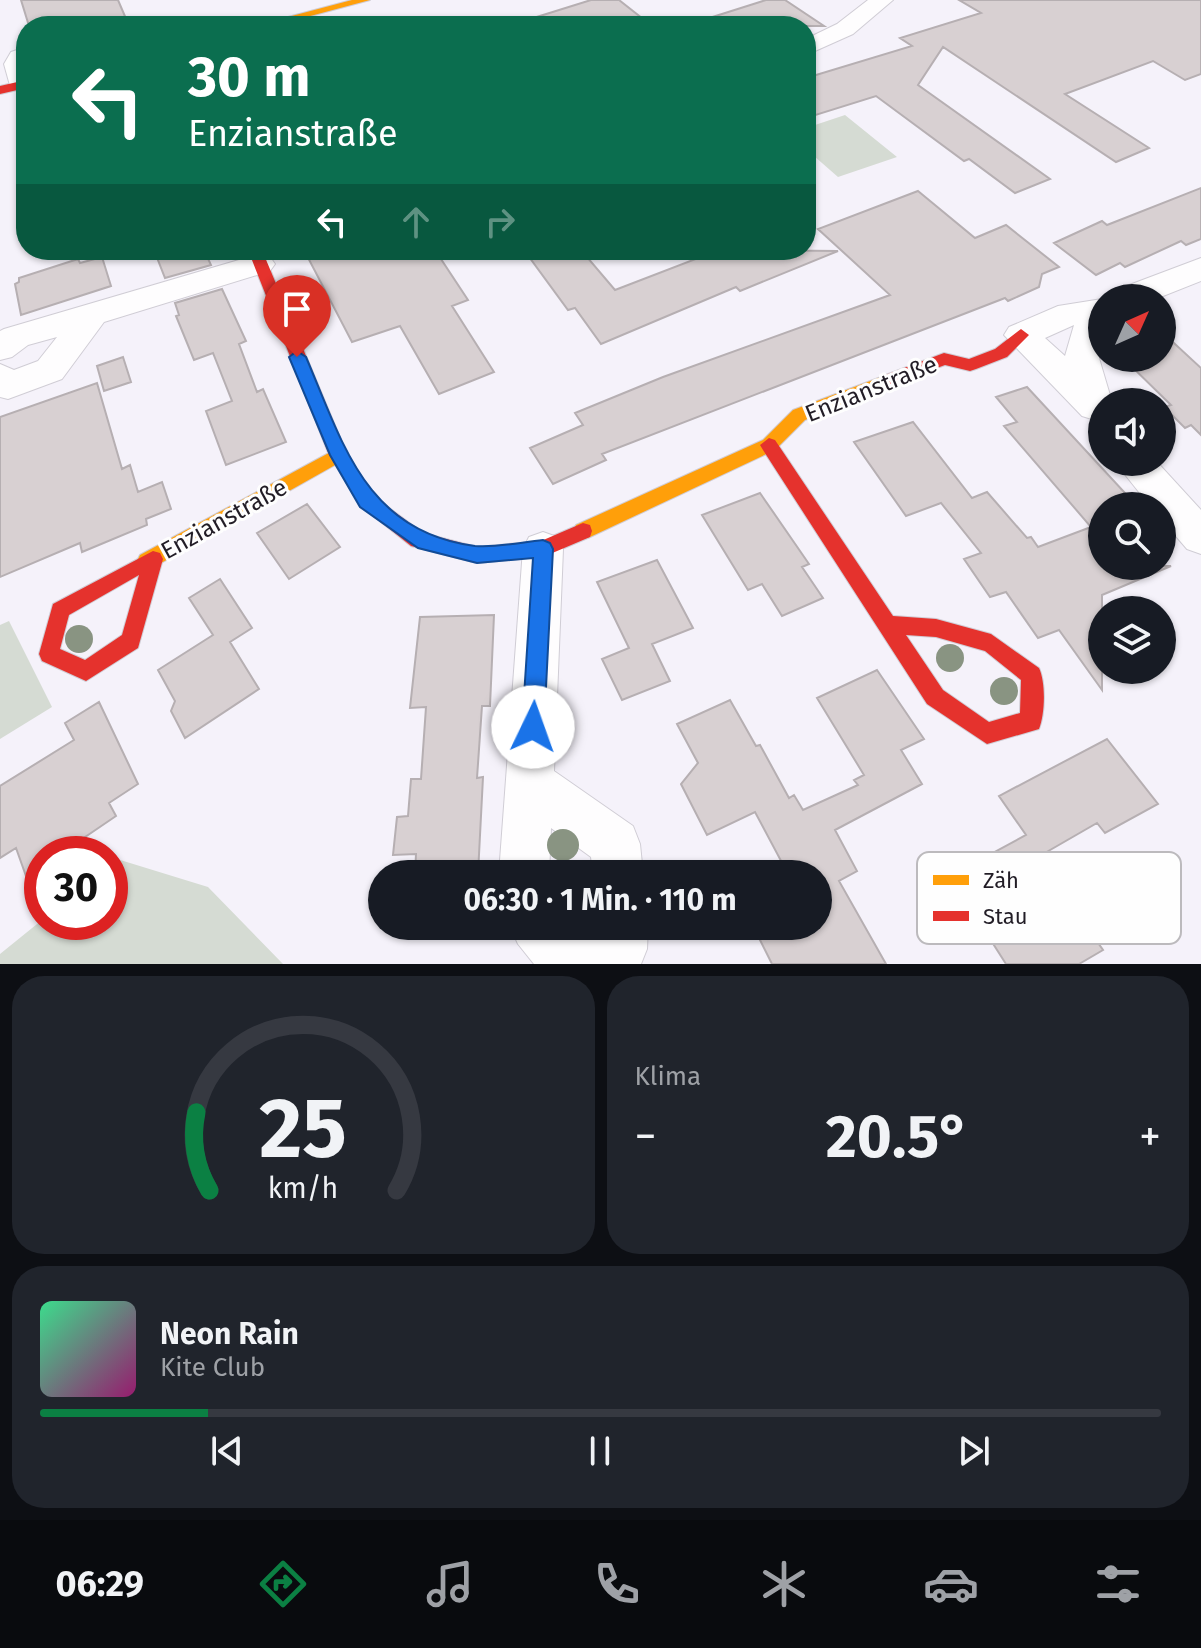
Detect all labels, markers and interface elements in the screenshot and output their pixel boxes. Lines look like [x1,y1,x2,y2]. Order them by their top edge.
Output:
text: 30 m [188,44,310,111]
icon: left [56,48,160,152]
text: Enzianstraße [188,112,398,156]
icon: left [310,200,354,244]
icon: ahead [394,200,438,244]
icon: right [478,200,522,244]
pin [263,275,331,357]
north arrow [1088,284,1176,372]
map controls [1088,284,1176,684]
icon: arrive [275,287,319,331]
street label: Enzianstraße [801,350,941,428]
button: sound [1088,388,1176,476]
street label: Enzianstraße [156,473,292,565]
button: search [1088,492,1176,580]
button: layers [1088,596,1176,684]
position arrow [491,685,575,769]
speed limit sign: 30 [24,836,128,940]
legend [917,852,1181,944]
text: Zäh [983,867,1019,894]
text: 06:30 · 1 Min. · 110 m [463,882,737,918]
text: Stau [983,903,1028,930]
text: Klima [635,1061,701,1092]
text: 25 [259,1079,347,1179]
text: 20.5° [826,1101,970,1173]
text: − [635,1110,657,1163]
text: + [1139,1110,1161,1163]
text: km/h [268,1171,339,1206]
text: Neon Rain [160,1316,299,1352]
text: Kite Club [160,1352,265,1383]
icon: previous [205,1429,249,1473]
icon: pause [578,1429,622,1473]
icon: next [952,1429,996,1473]
icon: directions [255,1556,311,1612]
icon: music [422,1556,478,1612]
icon: phone [589,1556,645,1612]
icon: climate [756,1556,812,1612]
icon: car [923,1556,979,1612]
icon: filters [1090,1556,1146,1612]
text: 06:29 [55,1562,144,1606]

